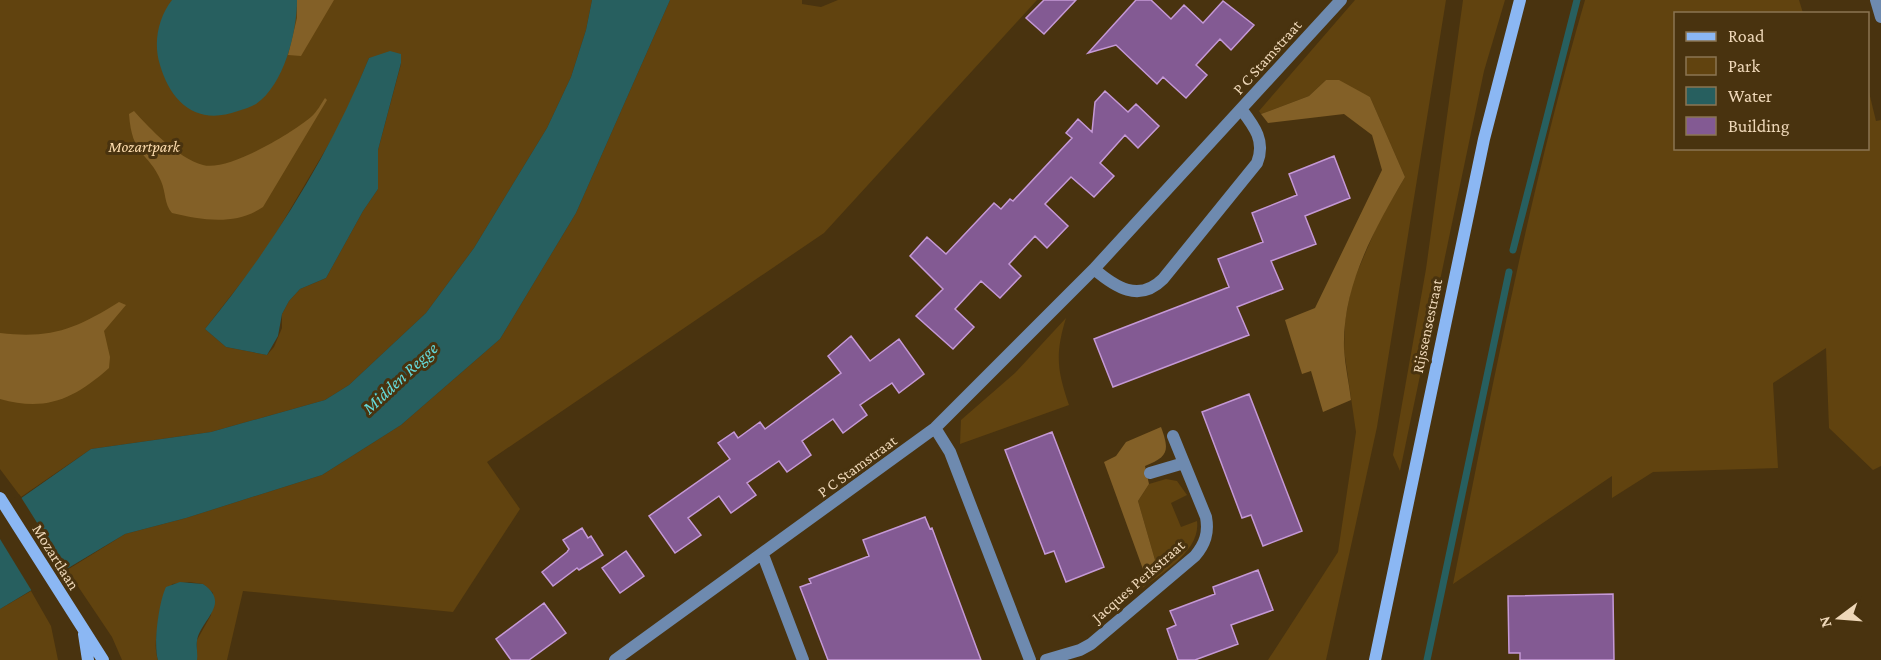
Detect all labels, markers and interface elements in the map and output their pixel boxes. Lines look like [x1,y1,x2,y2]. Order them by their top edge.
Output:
legend [1674,12,1869,150]
street label: P C Stamstraat [1229,16,1305,97]
text: Road [1728,26,1765,46]
text: Park [1728,56,1760,76]
text: Water [1728,86,1773,106]
text: Building [1728,116,1790,136]
park label: Mozartpark [107,138,181,156]
street label: Rijssensestraat [1409,277,1446,375]
water label: Midden Regge [358,338,442,419]
street label: P C Stamstraat [814,431,900,500]
street label: Mozartlaan [29,521,83,593]
street label: Jacques Perkstraat [1087,536,1189,628]
north arrow [1809,588,1869,648]
text: N [1815,614,1835,630]

